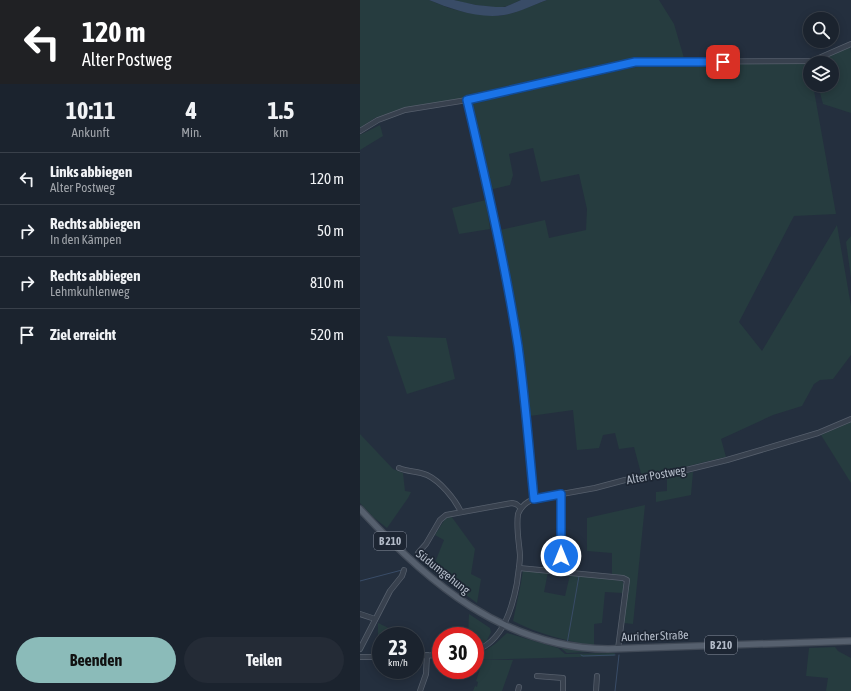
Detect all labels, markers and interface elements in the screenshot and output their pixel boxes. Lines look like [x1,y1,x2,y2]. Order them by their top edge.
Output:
map controls [803,12,839,92]
button: search [803,12,839,48]
icon: left [16,16,68,68]
text: 120 m [82,16,145,48]
pin [706,45,740,79]
text: Alter Postweg [82,49,172,70]
icon: arrive [712,51,734,73]
button: layers [803,56,839,92]
text: 10:11 [66,97,116,124]
text: 4 [186,97,197,124]
text: 1.5 [267,97,294,124]
text: Ankunft [72,125,110,140]
text: Min. [181,125,202,140]
text: km [273,125,288,140]
text: Links abbiegen [50,163,132,180]
icon: left [16,168,38,190]
text: 120 m [310,170,344,187]
text: Alter Postweg [50,180,115,195]
text: Rechts abbiegen [50,215,140,232]
icon: right [16,220,38,242]
text: 50 m [317,222,344,239]
text: In den Kämpen [50,232,121,247]
text: Rechts abbiegen [50,267,140,284]
icon: right [16,272,38,294]
text: 810 m [310,274,344,291]
text: Lehmkuhlenweg [50,284,130,299]
icon: arrive [16,324,38,346]
text: Ziel erreicht [50,326,116,343]
text: 520 m [310,326,344,343]
street label: Alter Postweg [625,463,687,487]
road number: B 210 [374,532,406,550]
position arrow [540,535,582,577]
street label: Südumgehung [413,547,473,598]
speed limit sign: 30 [432,627,484,679]
street label: Auricher Straße [621,628,689,644]
text: 23 [389,636,407,659]
road number: B 210 [705,636,737,654]
button: Beenden [16,637,176,683]
button: Teilen [184,637,344,683]
text: km/h [388,657,408,668]

